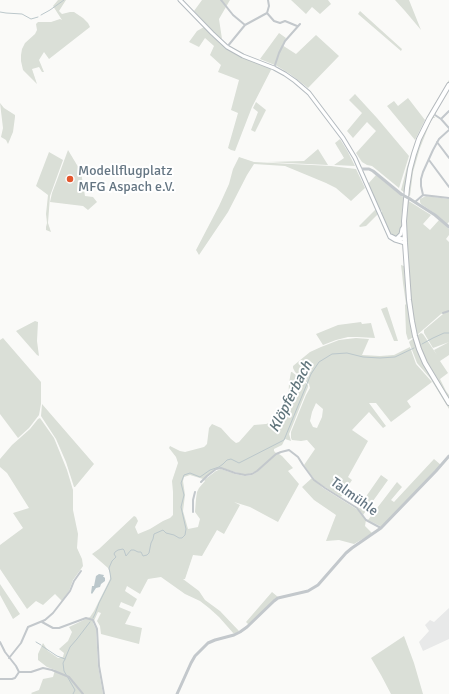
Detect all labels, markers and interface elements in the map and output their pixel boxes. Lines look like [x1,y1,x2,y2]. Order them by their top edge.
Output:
place label: Modellflugplatz MFG Aspach e.V. [78,163,175,196]
marker: Modellflugplatz MFG Aspach e.V. [65,174,75,184]
water label: Klöpferbach [265,358,317,436]
street label: Talmühle [327,474,381,520]

